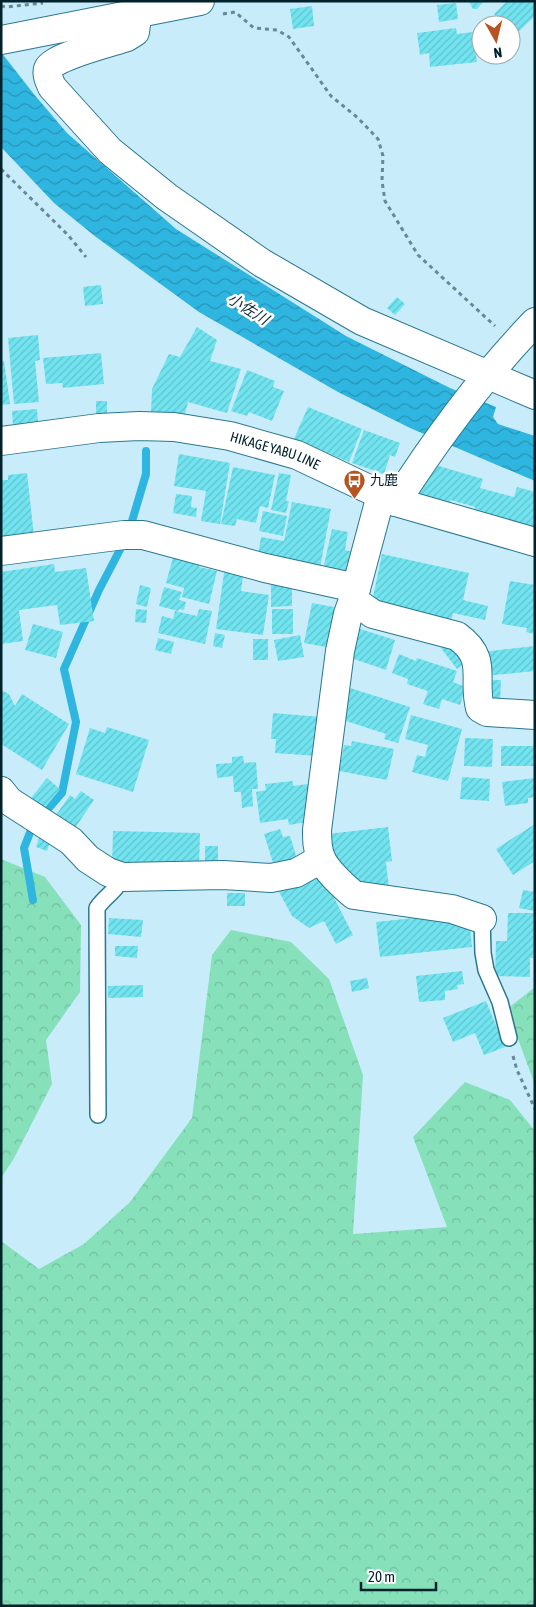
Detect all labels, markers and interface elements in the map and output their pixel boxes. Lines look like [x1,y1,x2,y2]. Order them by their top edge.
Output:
north arrow [471,15,521,65]
text: N [493,44,503,61]
water label: 小佐川 [225,289,274,329]
street label: HIKAGE YABU LINE [229,429,322,473]
bus stop icon: 九鹿 [342,468,366,499]
place label: 九鹿 [370,472,398,488]
scale bar [361,1560,436,1592]
text: 20 m [368,1568,395,1585]

